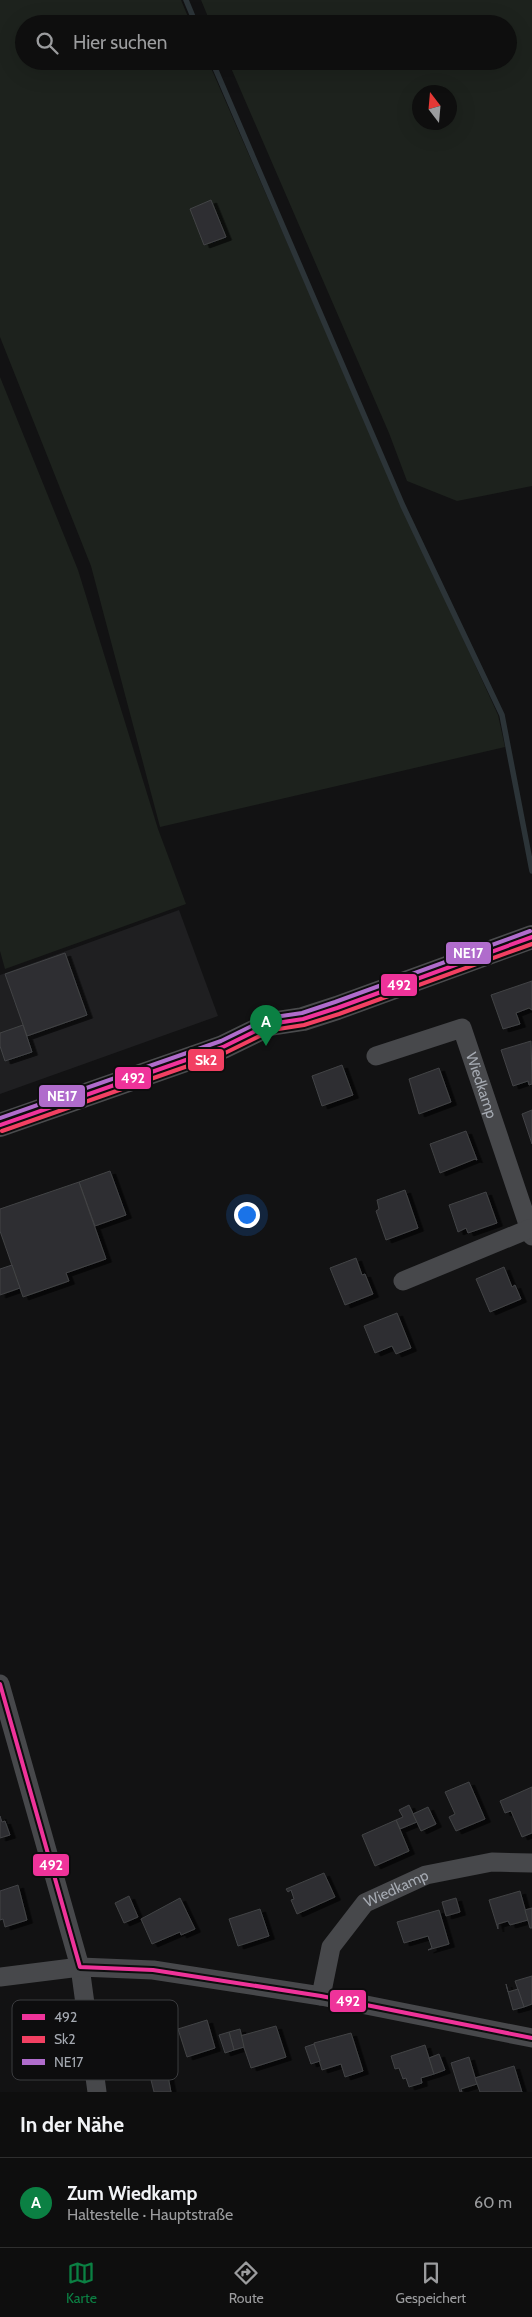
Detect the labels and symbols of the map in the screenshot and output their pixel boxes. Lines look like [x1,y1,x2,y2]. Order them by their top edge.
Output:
north arrow [412,85,457,130]
line badge: NE17 [445,941,492,965]
text: NE17 [453,944,484,962]
line badge: 492 [380,973,418,997]
text: 492 [387,976,411,994]
pin: A [250,1005,282,1046]
line badge: Sk2 [187,1048,225,1072]
street label: Wiedkamp [462,1050,501,1121]
text: Sk2 [195,1051,217,1069]
line badge: 492 [114,1066,152,1090]
text: 492 [121,1069,145,1087]
line badge: NE17 [38,1084,86,1108]
text: NE17 [47,1087,78,1105]
your location [234,1202,260,1228]
line badge: 492 [32,1853,70,1877]
text: 492 [39,1856,63,1874]
street label: Wiedkamp [361,1866,431,1911]
line badge: 492 [329,1989,367,2013]
text: 492 [336,1992,360,2010]
legend [12,2000,178,2080]
text: 492 [54,2008,77,2026]
text: Sk2 [54,2030,76,2048]
text: NE17 [54,2053,83,2071]

